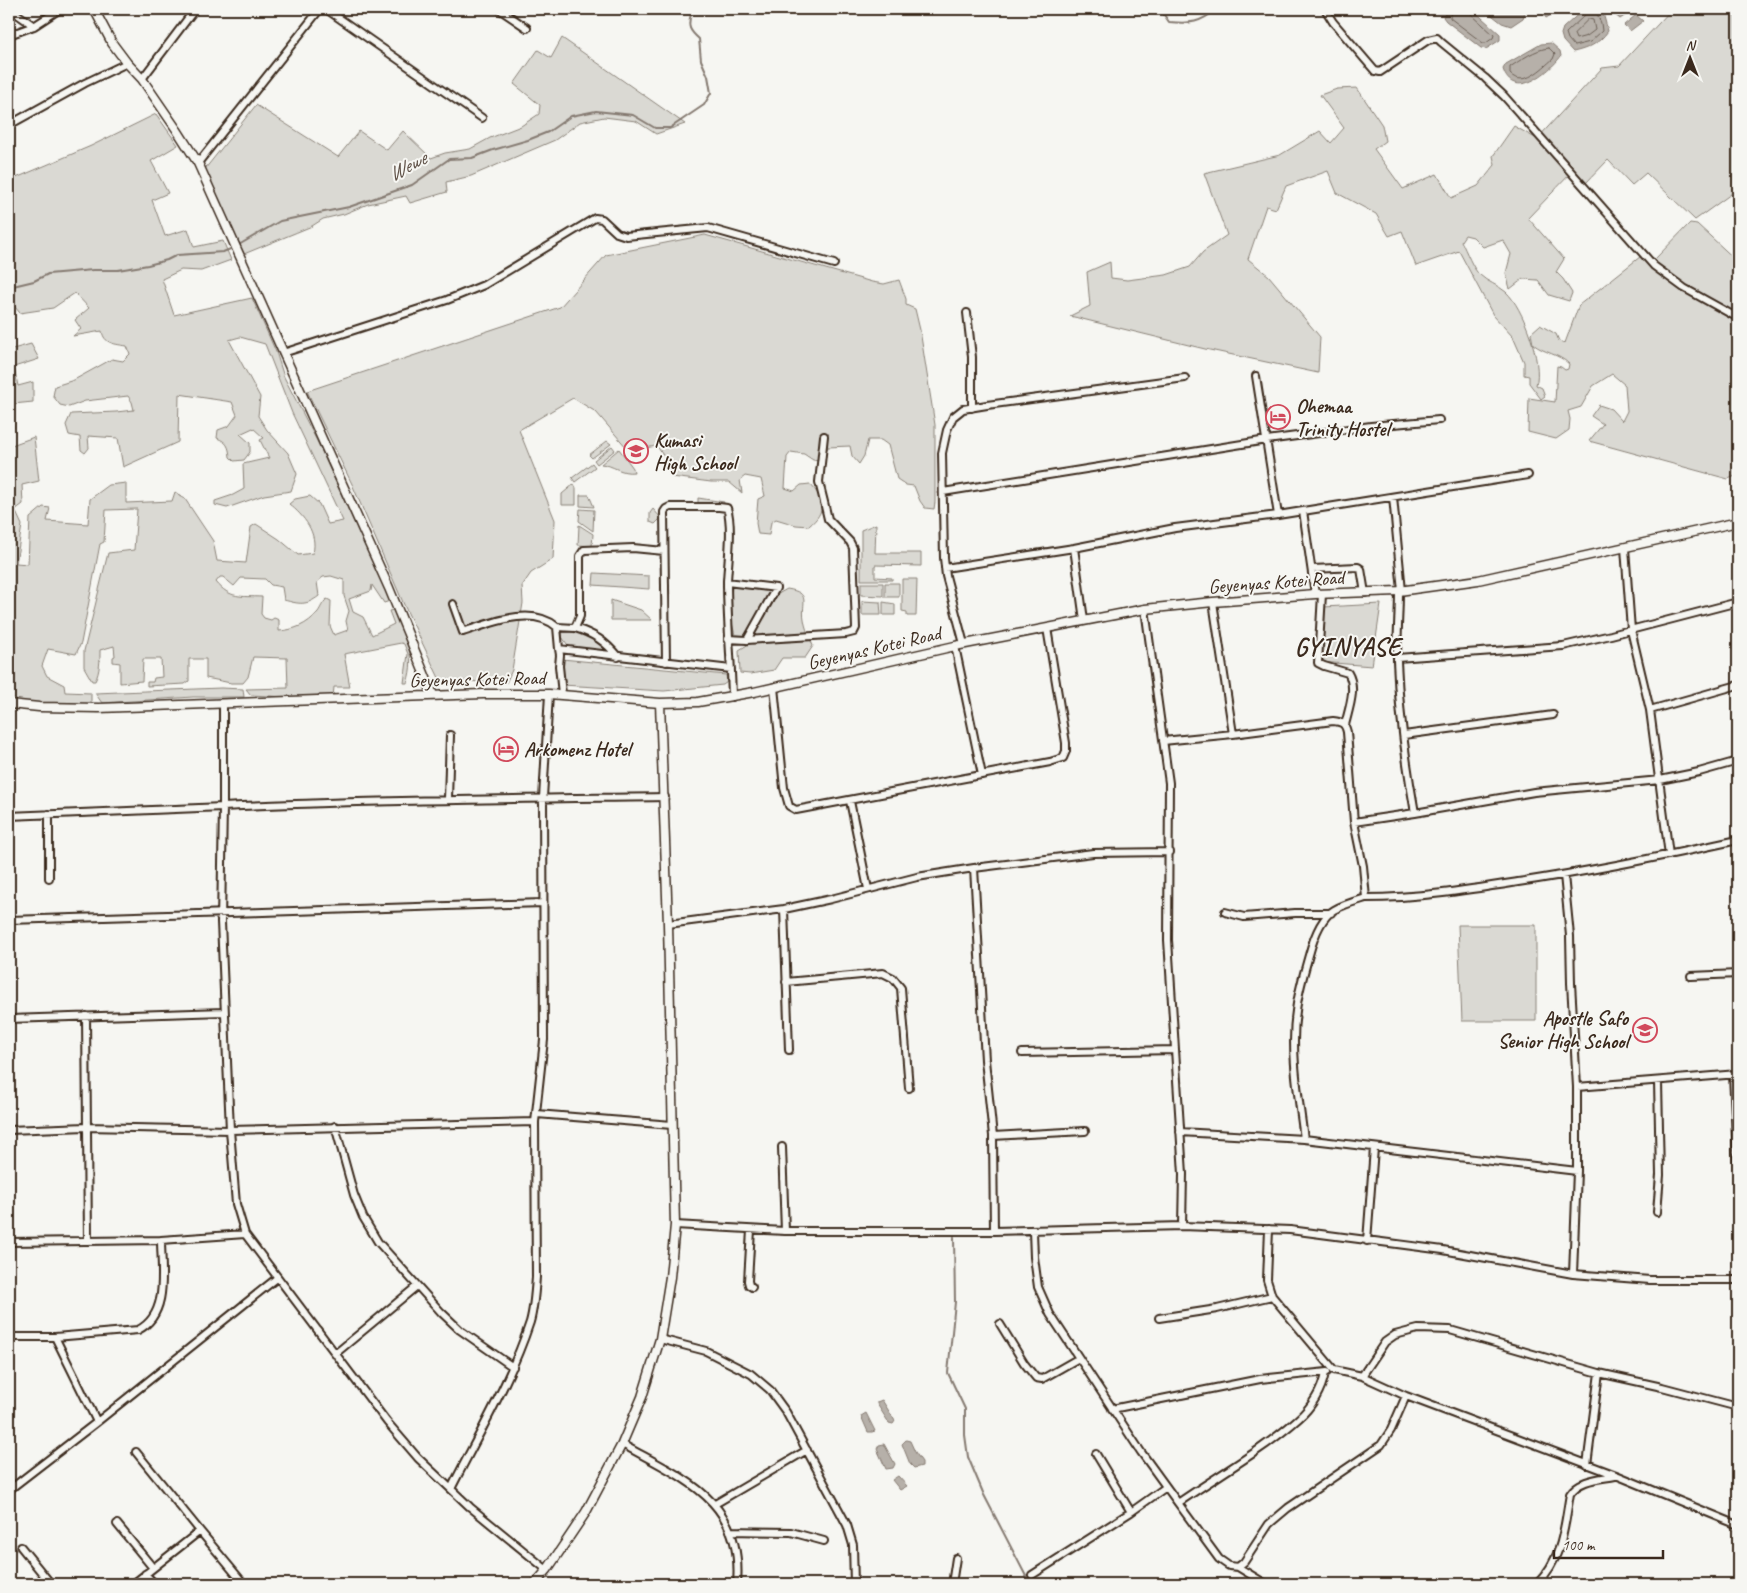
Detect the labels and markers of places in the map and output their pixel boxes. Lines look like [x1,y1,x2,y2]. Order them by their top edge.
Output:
place label: Ohemaa Trinity Hostel [1296,394,1393,442]
hotel icon: Ohemaa Trinity Hostel [1265,404,1291,430]
place label: Kumasi High School [654,428,739,476]
school or university icon: Kumasi High School [623,438,649,464]
hotel icon: Arkomenz Hotel [493,736,519,762]
place label: Arkomenz Hotel [524,737,635,762]
place label: Apostle Safo Senior High School [1498,1006,1632,1054]
school or university icon: Apostle Safo Senior High School [1632,1017,1658,1043]

